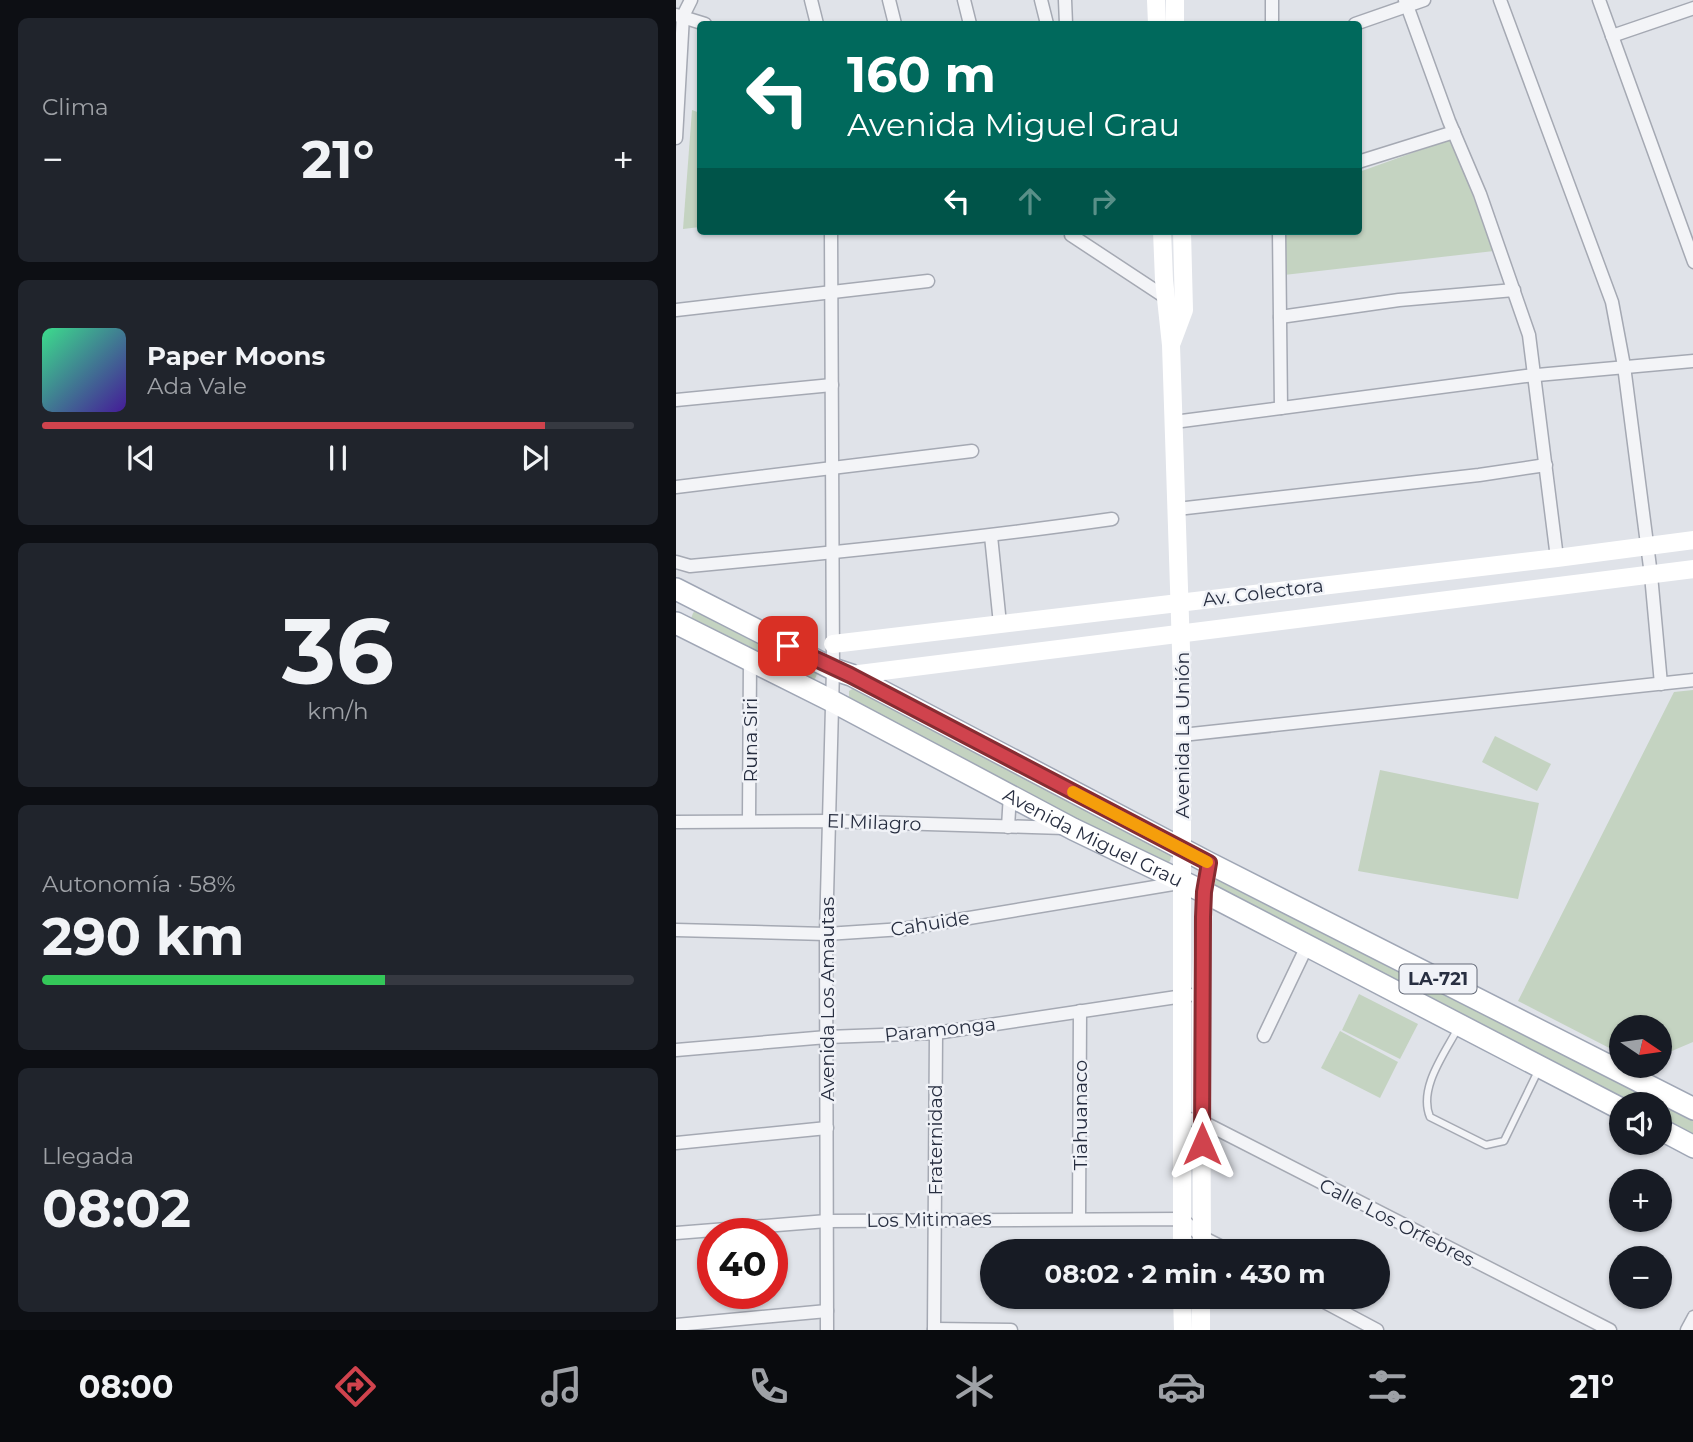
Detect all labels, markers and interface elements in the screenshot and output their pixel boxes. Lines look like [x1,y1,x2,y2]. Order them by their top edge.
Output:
text: 160 m [847,45,996,104]
icon: left [732,49,823,140]
text: Clima [42,93,109,121]
text: Avenida Miguel Grau [847,105,1180,144]
text: 21° [302,128,374,191]
text: − [42,136,64,183]
text: + [612,136,634,183]
icon: left [938,182,976,220]
icon: ahead [1011,182,1049,220]
icon: right [1084,182,1122,220]
text: Paper Moons [147,340,325,372]
text: Ada Vale [147,372,247,400]
icon: previous [122,439,160,477]
icon: pause [319,439,357,477]
icon: next [516,439,554,477]
street label: Av. Colectora [1201,574,1325,611]
text: 36 [282,596,394,707]
pin [758,616,818,676]
icon: arrive [769,627,807,665]
street label: Avenida La Unión [1171,652,1194,818]
text: km/h [307,697,369,725]
street label: Runa Siri [739,698,762,782]
street label: Avenida Miguel Grau [999,783,1187,892]
street label: El Milagro [826,809,922,836]
text: Autonomía · 58% [42,870,236,898]
street label: Avenida Los Amautas [816,897,839,1101]
text: 290 km [42,905,244,968]
street label: Cahuide [889,906,971,941]
road number: LA-721 [1400,964,1476,994]
street label: Paramonga [883,1012,997,1047]
north arrow [1609,1015,1672,1078]
map controls [1609,1015,1672,1309]
street label: Tiahuanaco [1069,1060,1092,1170]
street label: Fraternidad [924,1084,947,1196]
button: sound [1609,1092,1672,1155]
position arrow [1165,1107,1239,1181]
text: Llegada [42,1142,134,1170]
button: + [1609,1169,1672,1232]
street label: Calle Los Orfebres [1315,1173,1478,1271]
text: 08:02 [42,1177,191,1240]
street label: Los Mitimaes [866,1207,992,1232]
speed limit sign: 40 [697,1218,788,1309]
button: − [1609,1246,1672,1309]
text: 08:02 · 2 min · 430 m [1045,1258,1325,1290]
icon: directions [331,1362,380,1411]
icon: music [537,1362,586,1411]
icon: phone [744,1362,793,1411]
icon: climate [950,1362,999,1411]
icon: car [1157,1362,1206,1411]
icon: filters [1363,1362,1412,1411]
text: 08:00 [79,1367,173,1406]
text: 21° [1569,1367,1614,1406]

